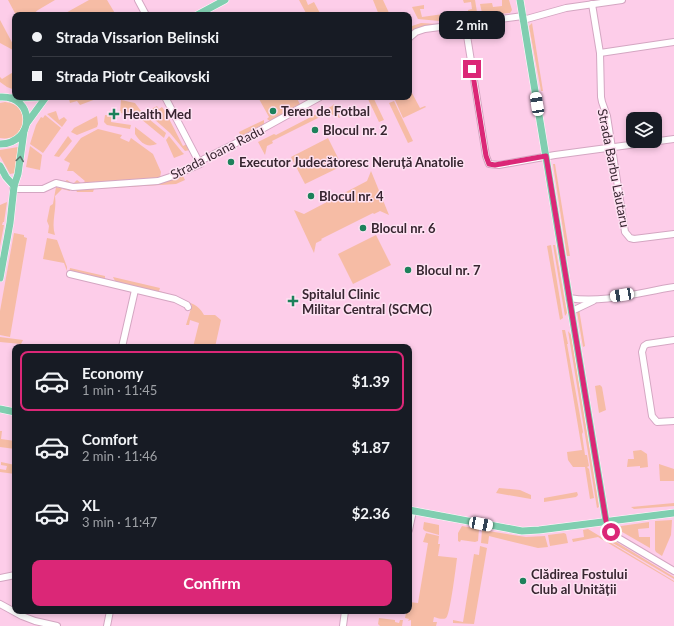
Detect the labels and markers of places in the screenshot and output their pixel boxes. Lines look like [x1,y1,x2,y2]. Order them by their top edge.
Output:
place label: Teren de Fotbal [281,103,370,119]
place label: Health Med [123,106,191,122]
marker: Teren de Fotbal [268,106,278,116]
marker: Health Med [108,108,120,120]
place label: Blocul nr. 2 [323,122,388,138]
marker: Blocul nr. 2 [310,125,320,135]
place label: Executor Judecătoresc Neruță Anatolie [239,154,464,170]
marker: Executor Judecătoresc Neruță Anatolie [226,157,236,167]
place label: Blocul nr. 4 [319,188,384,204]
marker: Blocul nr. 4 [306,191,316,201]
place label: Blocul nr. 6 [371,220,436,236]
marker: Blocul nr. 6 [358,223,368,233]
place label: Blocul nr. 7 [416,262,481,278]
marker: Blocul nr. 7 [403,265,413,275]
place label: Spitalul Clinic Militar Central (SCMC) [302,286,433,317]
marker: Spitalul Clinic Militar Central (SCMC) [287,295,299,307]
place label: Clădirea Fostului Club al Unității [531,566,627,597]
marker: Clădirea Fostului Club al Unității [518,576,528,586]

